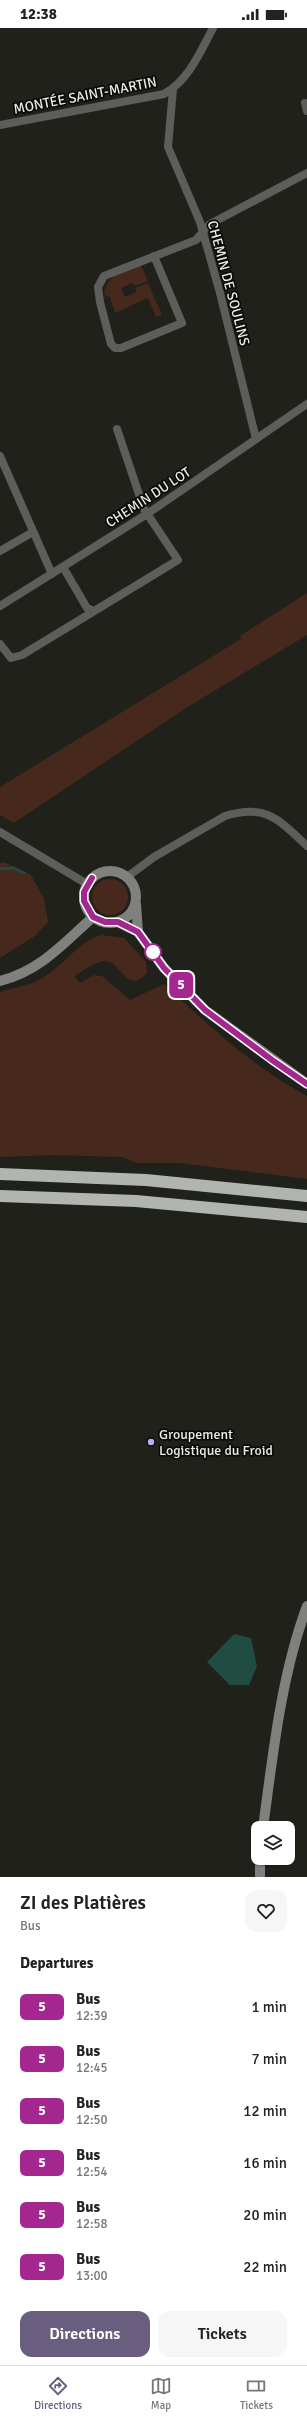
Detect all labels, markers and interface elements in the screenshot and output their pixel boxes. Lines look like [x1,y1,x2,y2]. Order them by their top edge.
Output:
text: 12:38 [20,5,57,23]
street label: MONTÉE SAINT-MARTIN [12,73,158,118]
street label: CHEMIN DE SOULINS [204,219,253,348]
street label: CHEMIN DU LOT [103,464,194,531]
unlabelled marker [144,943,162,961]
line badge: 5 [168,972,194,998]
text: 5 [177,976,185,993]
place label: Groupement Logistique du Froid [159,1426,273,1459]
marker: Groupement Logistique du Froid [146,1437,156,1447]
map controls [251,1821,295,1865]
button: layers [251,1821,295,1865]
button: heart [245,1890,287,1932]
text: ZI des Platières [20,1891,146,1915]
text: Bus [20,1918,41,1934]
text: Departures [20,1954,93,1972]
text: Bus [76,1990,100,2008]
text: 5 [38,1998,46,2015]
text: 1 min [251,1998,287,2016]
text: 12:39 [76,2008,108,2024]
text: Bus [76,2042,100,2060]
text: 5 [38,2050,46,2067]
text: 7 min [251,2050,287,2068]
text: 12:45 [76,2060,108,2076]
text: Bus [76,2094,100,2112]
text: 5 [38,2102,46,2119]
text: 12 min [243,2102,287,2120]
text: 12:50 [76,2112,108,2128]
text: Bus [76,2146,100,2164]
text: 5 [38,2154,46,2171]
text: 16 min [243,2154,287,2172]
text: 12:54 [76,2164,108,2180]
text: Bus [76,2198,100,2216]
text: 5 [38,2206,46,2223]
text: 20 min [243,2206,287,2224]
text: 12:58 [76,2216,108,2232]
text: Bus [76,2250,100,2268]
text: 5 [38,2258,46,2275]
text: 22 min [243,2258,287,2276]
text: 13:00 [76,2268,108,2284]
button: Directions [20,2311,150,2357]
button: Tickets [158,2311,287,2357]
tab: Directions [34,2375,82,2412]
tab: Map [150,2375,172,2412]
tab: Tickets [240,2375,273,2412]

